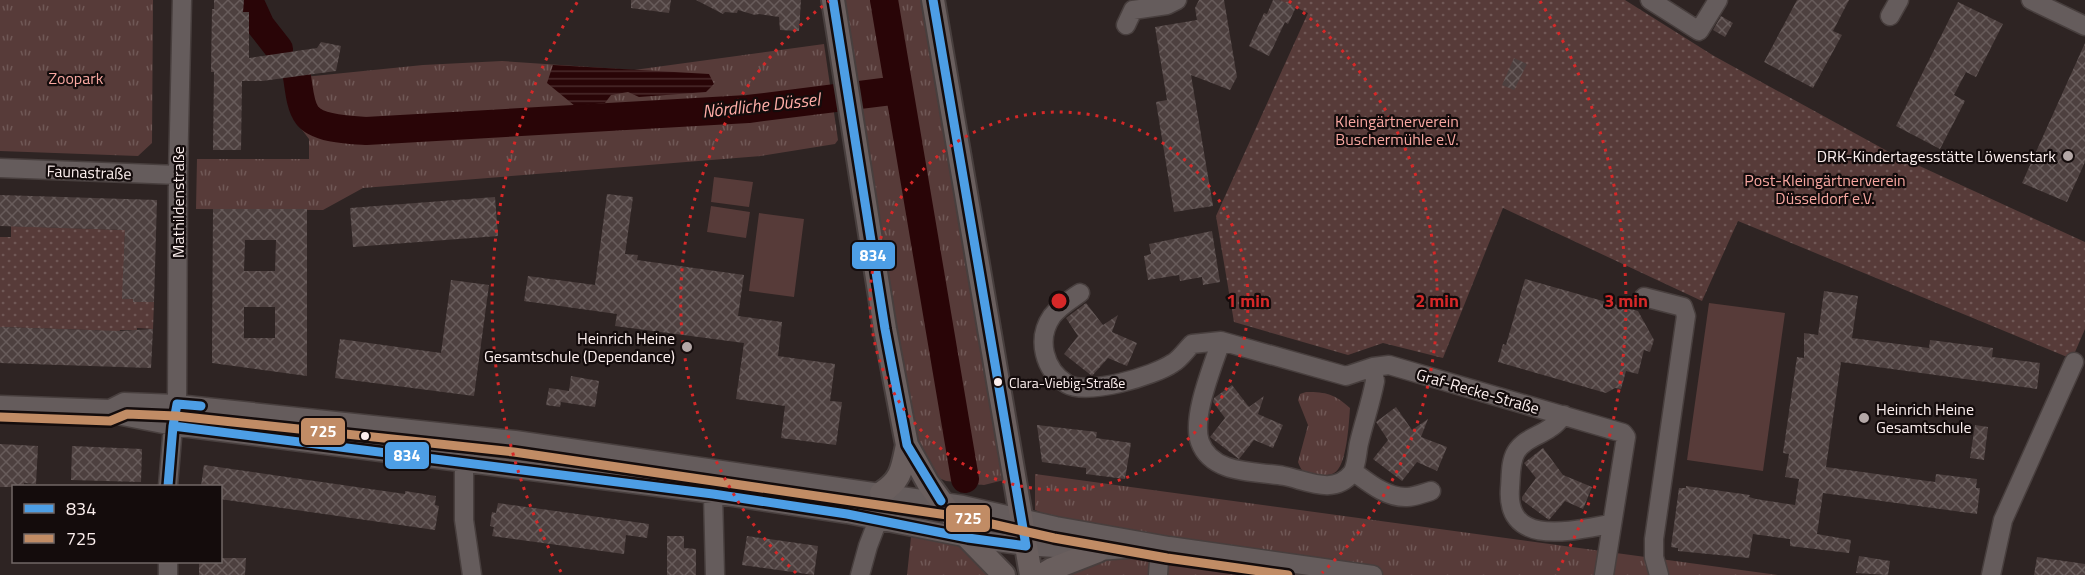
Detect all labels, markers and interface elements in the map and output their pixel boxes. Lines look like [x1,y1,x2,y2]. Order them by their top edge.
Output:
park label: Zoopark [49,66,104,90]
water label: Nördliche Düssel [701,85,823,125]
park label: Kleingärtnerverein Buschermühle e.V. [1335,109,1459,151]
place label: DRK-Kindertagesstätte Löwenstark [1817,144,2056,168]
street label: Mathildenstraße [166,146,190,258]
marker: DRK-Kindertagesstätte Löwenstark [2061,149,2075,163]
street label: Faunastraße [46,159,132,185]
park label: Post-Kleingärtnerverein Düsseldorf e.V. [1744,168,1906,210]
line badge: 834 [851,241,896,270]
text: 834 [860,243,886,267]
text: 1 min [1226,287,1270,314]
text: 2 min [1415,287,1459,314]
text: 3 min [1604,287,1648,314]
centre of rings [1049,291,1069,311]
place label: Heinrich Heine Gesamtschule (Dependance) [484,326,675,368]
marker: Heinrich Heine Gesamtschule (Dependance) [680,340,694,354]
street label: Graf-Recke-Straße [1414,362,1542,420]
place label: Clara-Viebig-Straße [1009,372,1125,393]
marker: Clara-Viebig-Straße [992,376,1004,388]
place label: Heinrich Heine Gesamtschule [1876,397,1974,439]
marker: Heinrich Heine Gesamtschule [1857,411,1871,425]
line badge: 725 [300,417,346,446]
text: 725 [310,419,336,443]
unlabelled marker [359,430,371,442]
line badge: 834 [384,441,430,470]
text: 834 [394,443,420,467]
legend [12,485,222,563]
text: 834 [66,495,96,522]
line badge: 725 [945,504,991,533]
text: 725 [955,506,981,530]
text: 725 [66,525,96,552]

